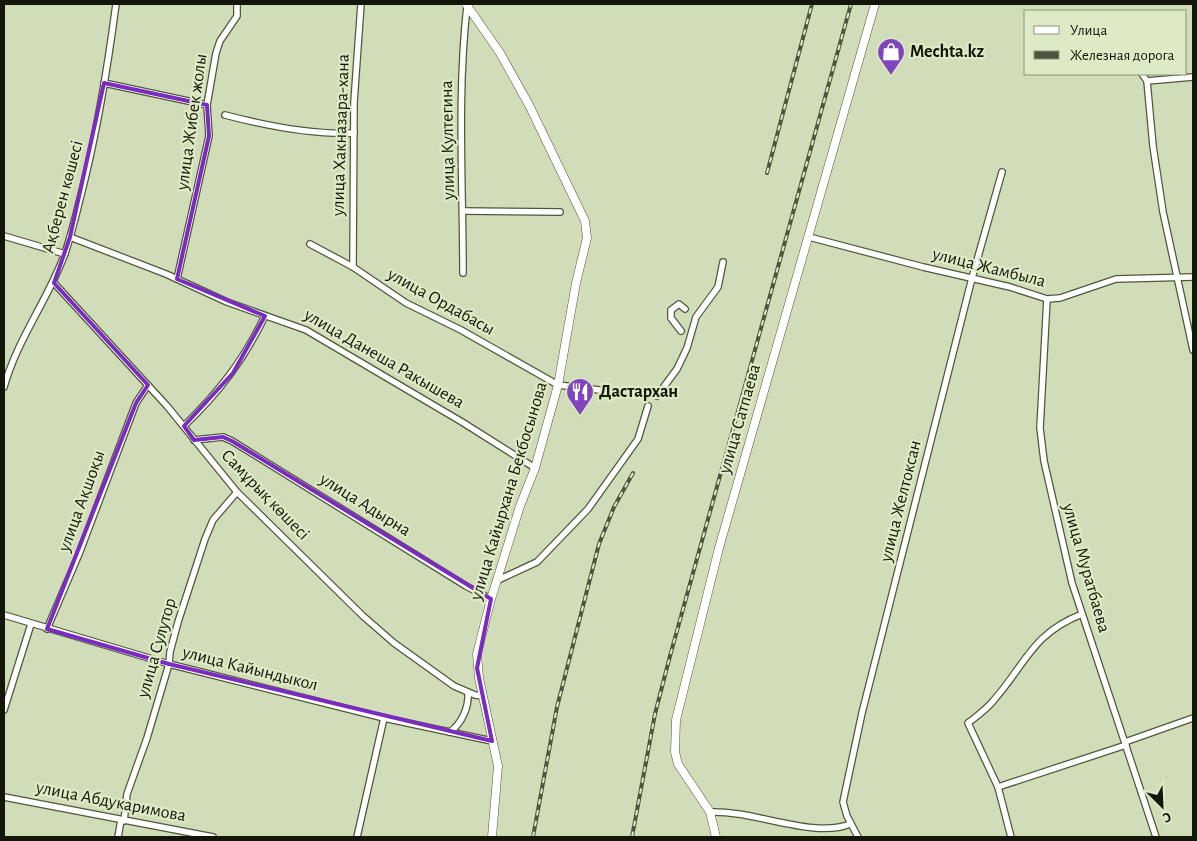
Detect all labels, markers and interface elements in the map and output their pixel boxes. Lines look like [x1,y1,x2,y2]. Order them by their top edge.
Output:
legend [1024,10,1187,75]
text: Улица [1070,23,1107,38]
shop icon: Mechta.kz [876,37,906,76]
place label: Mechta.kz [910,43,984,61]
text: Железная дорога [1070,48,1175,63]
street label: улица Жибек жолы [172,53,210,192]
street label: улица Хакназара-хана [329,54,353,217]
street label: улица Култегина [438,80,458,201]
street label: Ақберен көшесі [38,139,87,255]
street label: улица Жамбыла [930,244,1048,291]
street label: улица Ордабасы [384,264,498,339]
street label: улица Данеша Ракышева [300,305,467,412]
street label: улица Сатпаева [716,362,764,477]
restaurant icon: Дастархан [565,377,595,416]
street label: улица Кайырхана Бекбосынова [466,379,551,603]
place label: Дастархан [599,383,678,401]
street label: улица Желтоксан [877,438,925,565]
street label: Самұрық көшесі [217,446,313,544]
street label: улица Ақшоқы [55,448,109,555]
street label: улица Адырна [316,469,414,540]
street label: улица Муратбаева [1059,500,1114,635]
street label: улица Сулутор [134,596,180,701]
street label: улица Кайындыкол [179,643,320,695]
street label: улица Абдукаримова [34,777,188,825]
north arrow [1137,781,1187,831]
text: С [1160,809,1173,825]

